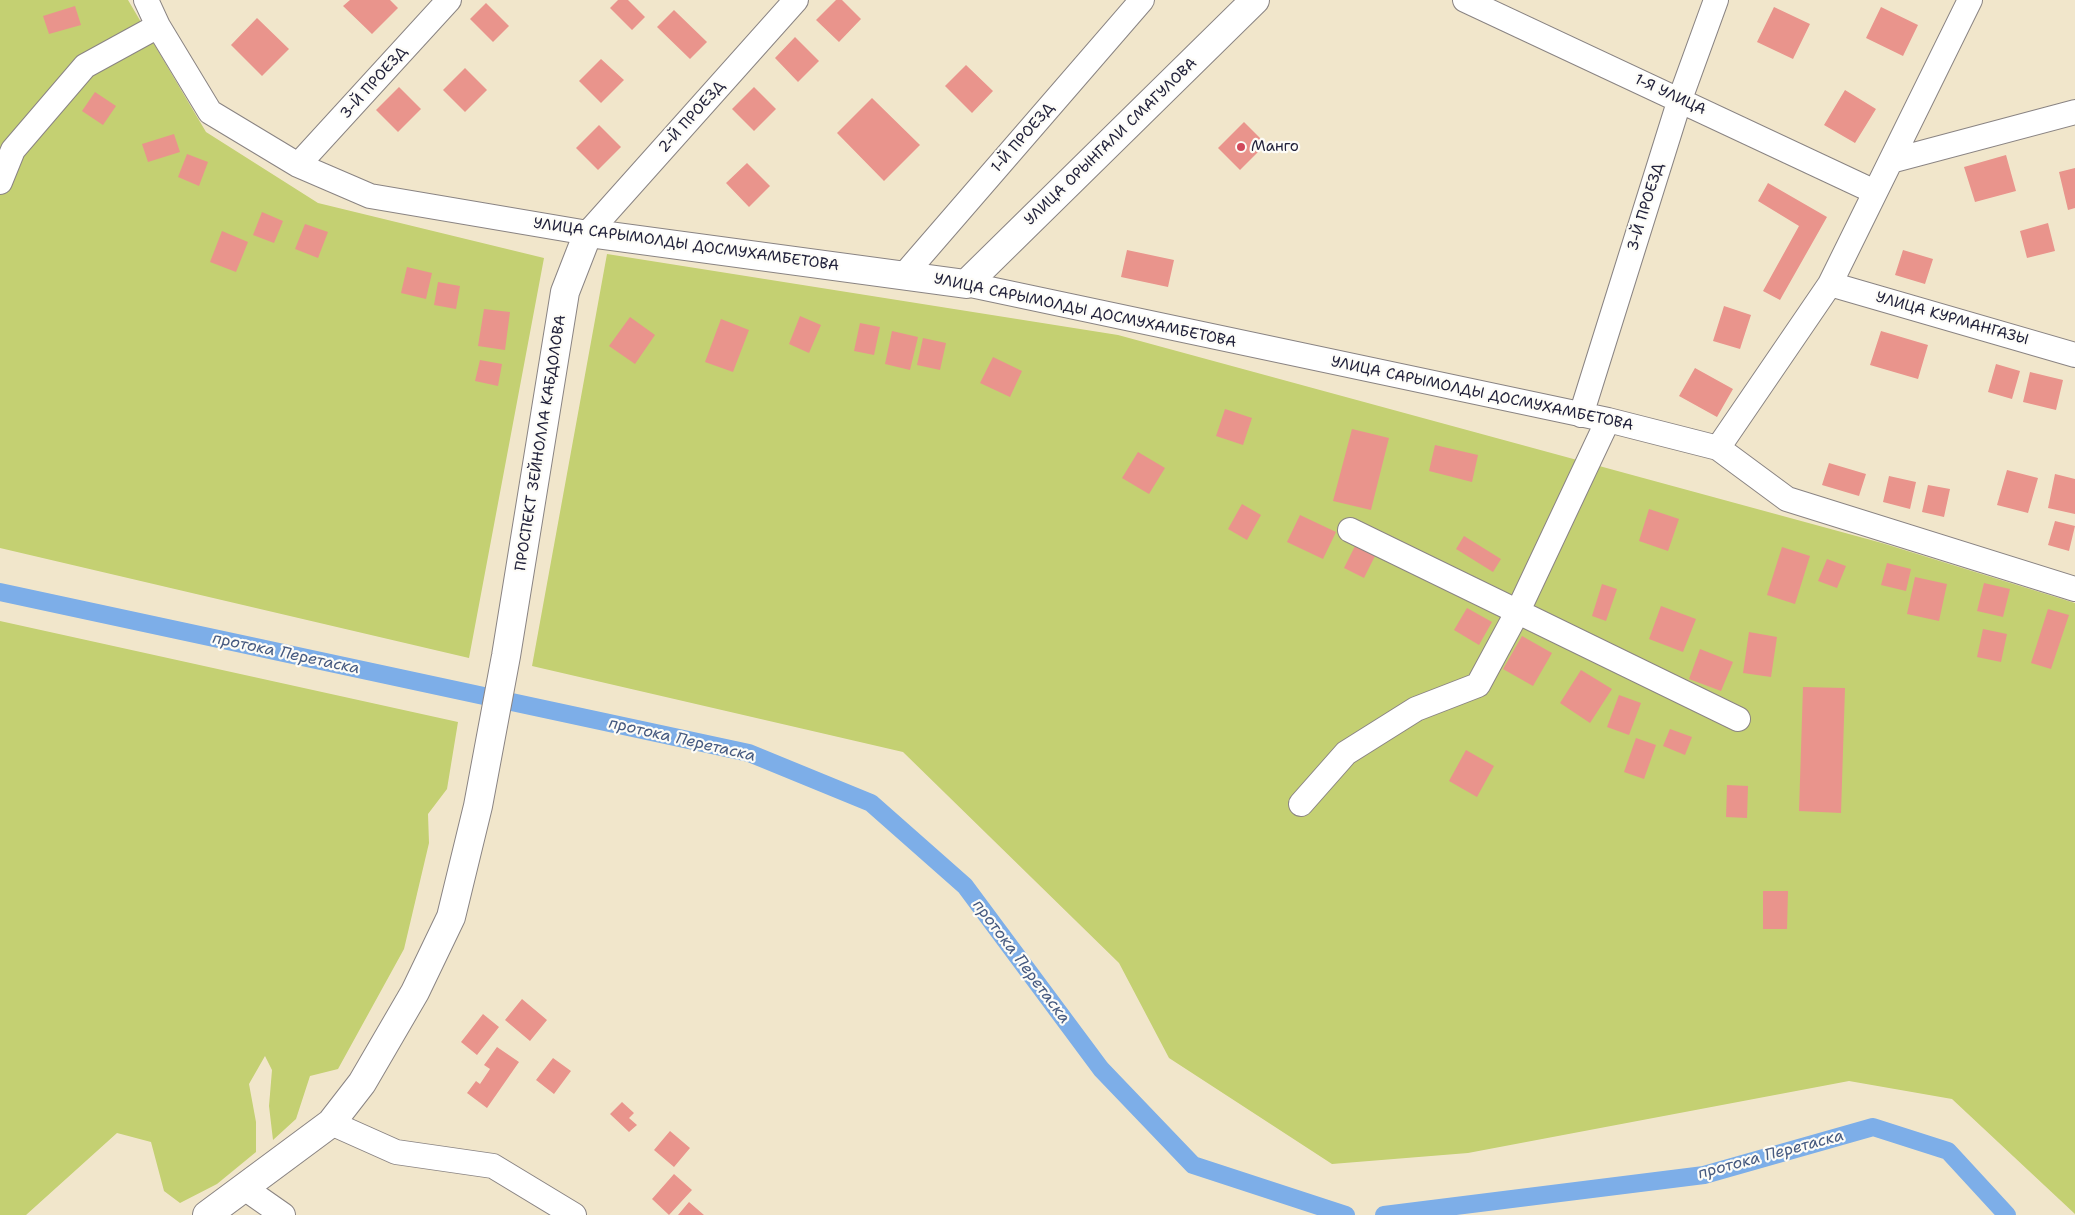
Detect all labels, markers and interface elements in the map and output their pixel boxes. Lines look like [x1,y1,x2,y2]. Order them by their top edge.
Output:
street label: 3-Й ПРОЕЗД [337,43,411,123]
street label: УЛИЦА ОРЫНГАЛИ СМАГУЛОВА [1021,55,1201,229]
street label: 1-Я УЛИЦА [1632,71,1708,119]
street label: 2-Й ПРОЕЗД [655,77,729,157]
street label: 1-Й ПРОЕЗД [988,99,1058,177]
place label: Манго [1251,138,1299,156]
marker: Манго [1235,141,1247,153]
street label: 3-Й ПРОЕЗД [1624,161,1668,253]
street label: УЛИЦА САРЫМОЛДЫ ДОСМУХАМБЕТОВА [532,215,840,275]
street label: УЛИЦА САРЫМОЛДЫ ДОСМУХАМБЕТОВА [932,270,1238,352]
street label: УЛИЦА КУРМАНГАЗЫ [1874,289,2030,349]
street label: ПРОСПЕКТ ЗЕЙНОЛЛА КАБДОЛОВА [512,314,570,572]
street label: УЛИЦА САРЫМОЛДЫ ДОСМУХАМБЕТОВА [1329,353,1635,435]
water label: протока Перетаска [211,629,361,679]
water label: протока Перетаска [607,714,757,766]
water label: протока Перетаска [968,896,1074,1028]
water label: протока Перетаска [1696,1126,1846,1184]

